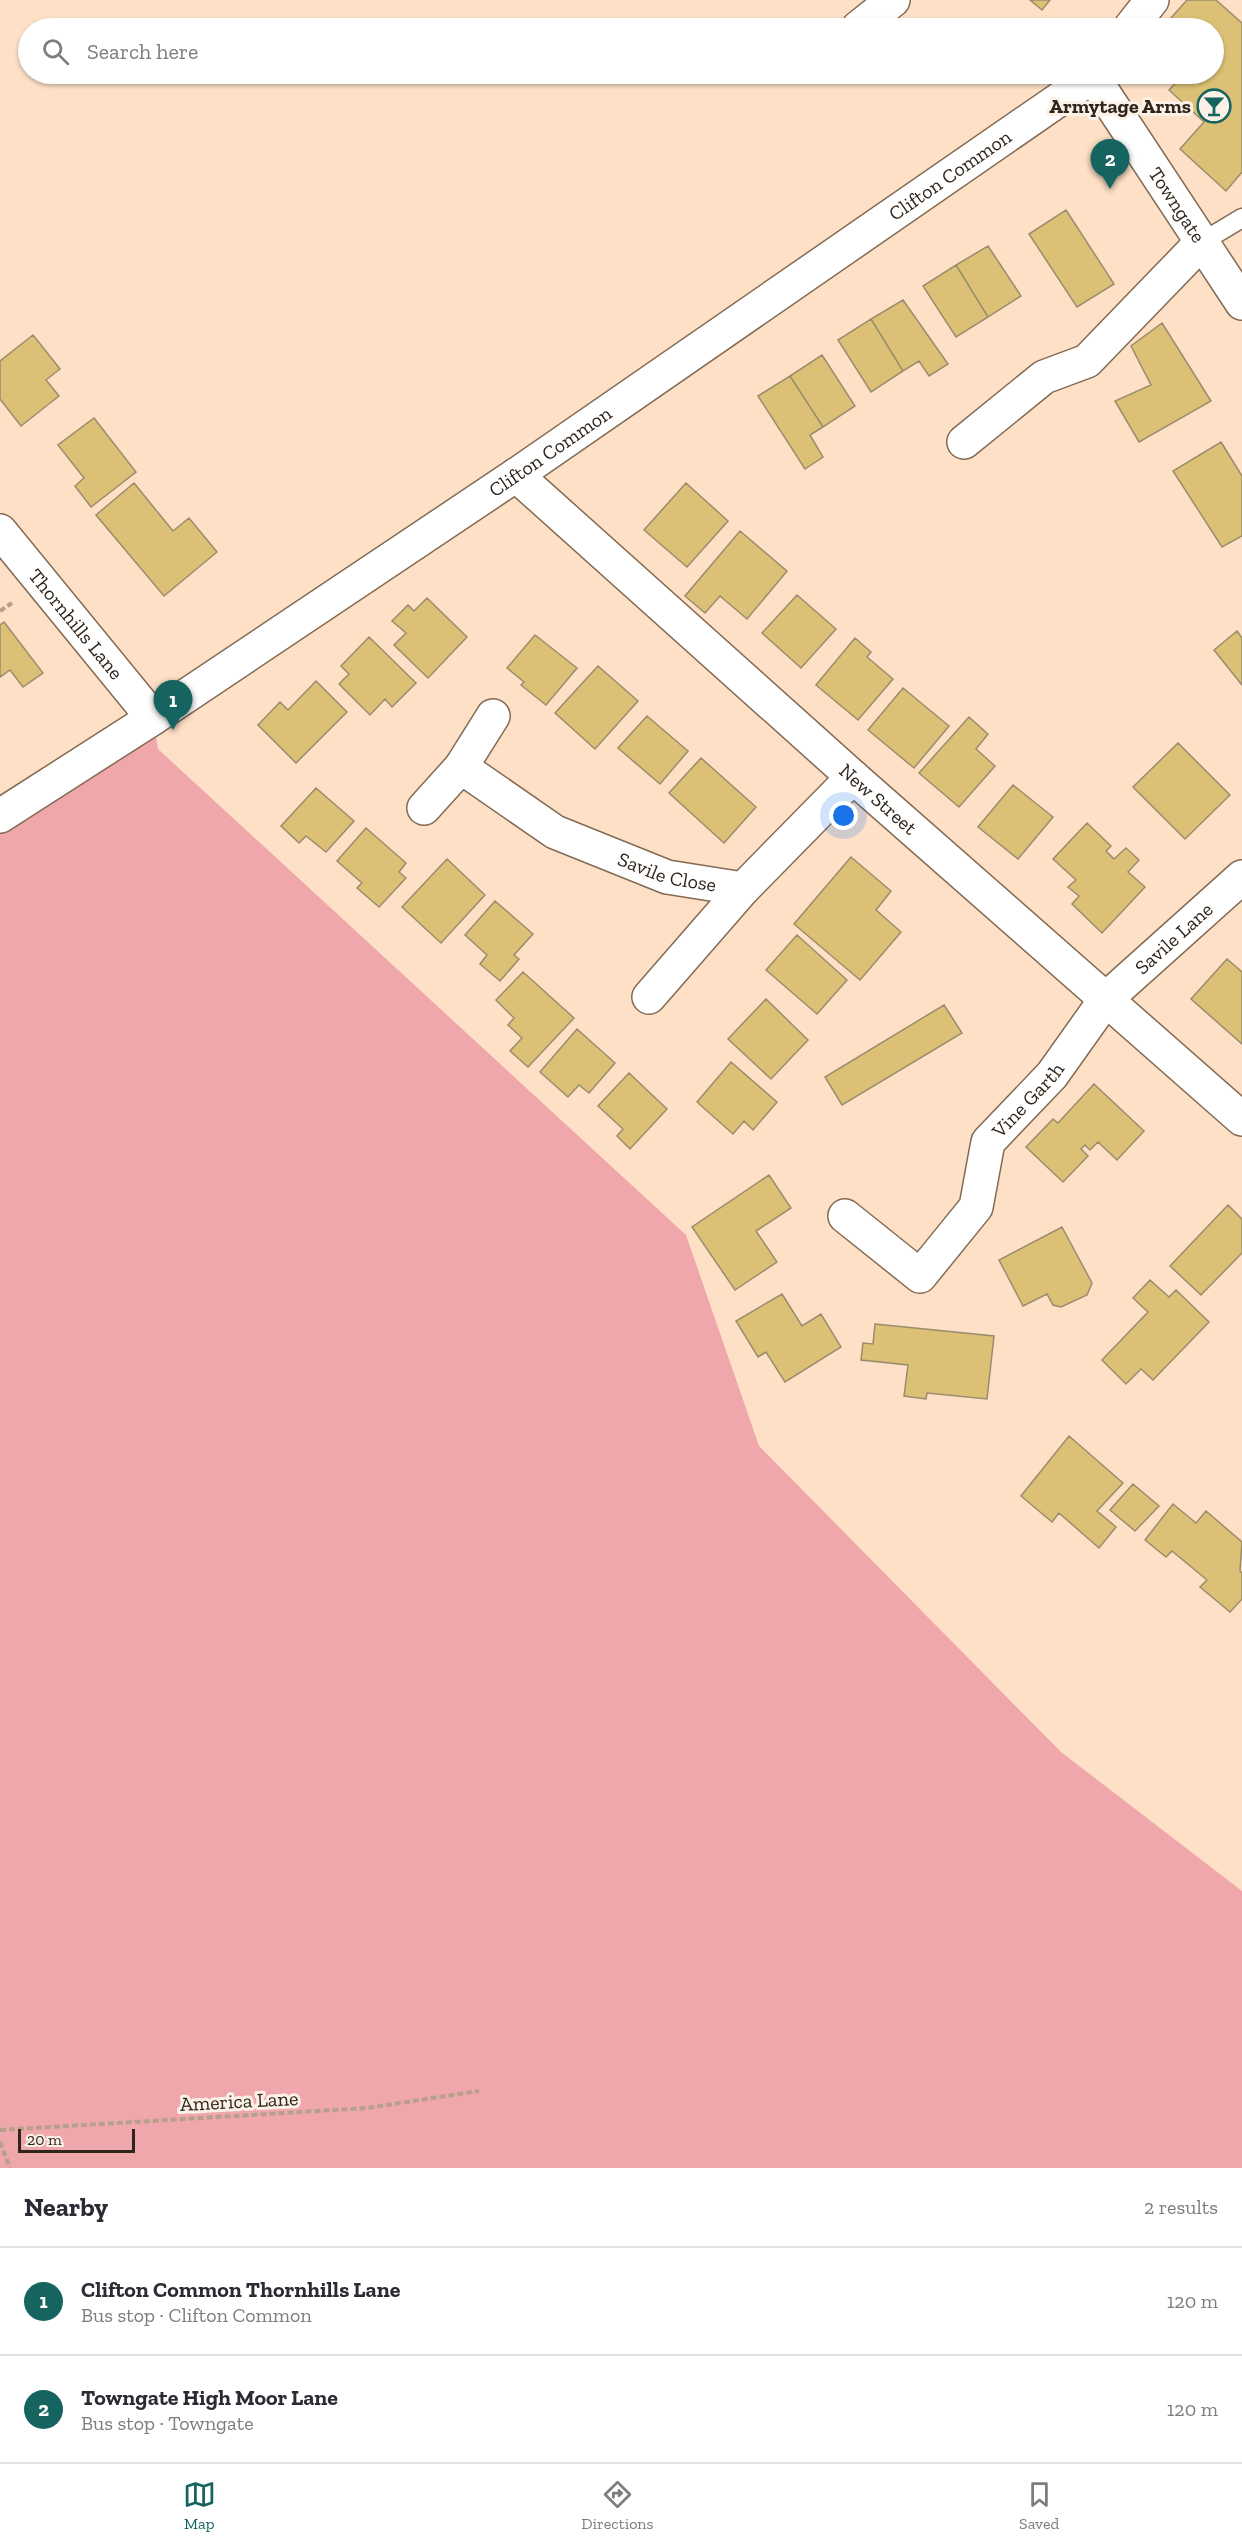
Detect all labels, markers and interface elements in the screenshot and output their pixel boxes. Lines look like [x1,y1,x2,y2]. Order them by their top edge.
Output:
search box [18,18,1224,84]
icon: search [39,35,72,68]
text: Search here [87,38,198,65]
bar icon: Armytage Arms [1196,88,1232,124]
place label: Armytage Arms [1049,94,1191,118]
street label: Clifton Common [884,124,1016,226]
pin: 2 [1090,140,1130,189]
street label: Towngate [1144,162,1211,247]
street label: Clifton Common [484,400,616,502]
street label: Thornhills Lane [24,564,128,684]
pin: 1 [154,680,192,730]
street label: New Street [834,758,922,840]
your location [829,801,858,830]
street label: Savile Close [614,847,718,897]
street label: Savile Lane [1130,897,1218,979]
street label: Vine Garth [986,1057,1069,1143]
street label: America Lane [179,2086,299,2116]
scale bar [18,2126,135,2154]
text: 20 m [27,2130,62,2149]
text: Nearby [24,2191,108,2223]
text: 2 results [1144,2195,1218,2219]
text: Clifton Common Thornhills Lane [81,2276,400,2303]
text: 1 [39,2289,48,2313]
text: 120 m [1167,2289,1218,2313]
text: Bus stop · Clifton Common [81,2303,312,2327]
text: Towngate High Moor Lane [81,2384,338,2411]
text: 2 [38,2397,49,2421]
text: 120 m [1167,2397,1218,2421]
text: Bus stop · Towngate [81,2411,254,2435]
tab: Map [183,2478,216,2533]
tab: Directions [581,2478,654,2533]
tab: Saved [1019,2478,1059,2533]

